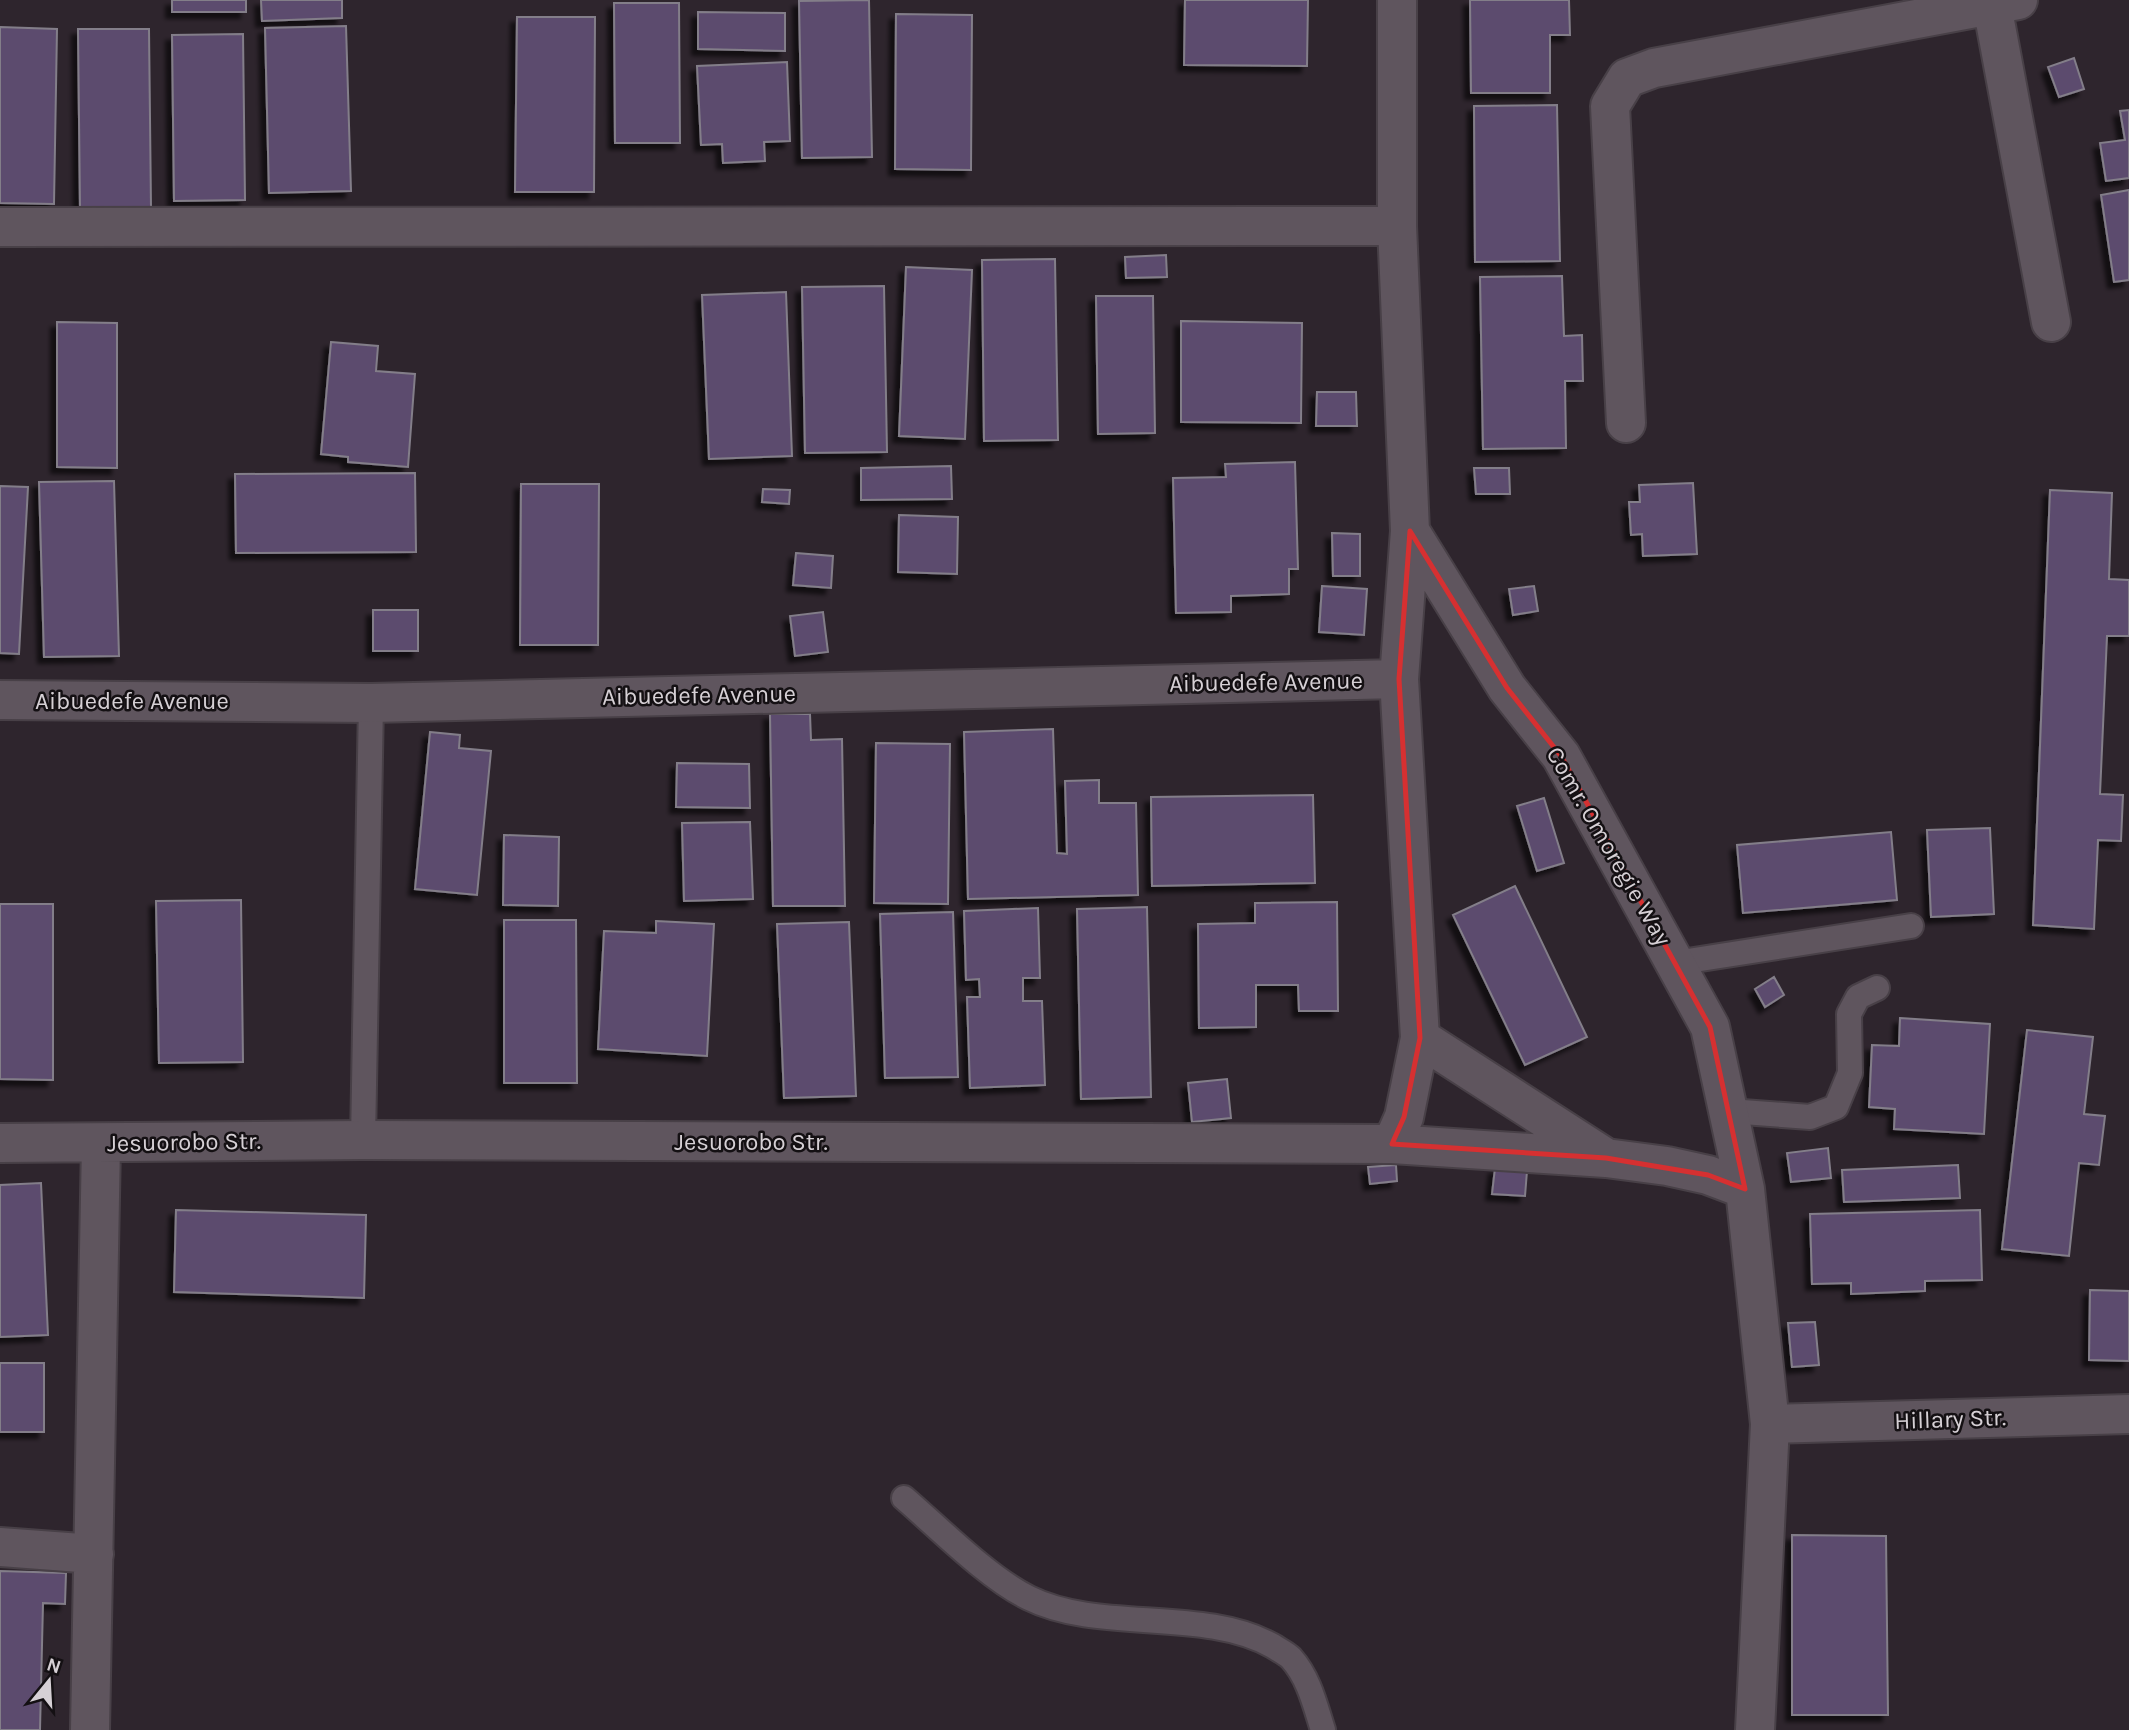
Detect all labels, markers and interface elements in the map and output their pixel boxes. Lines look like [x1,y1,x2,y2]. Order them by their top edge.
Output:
street label: Aibuedefe Avenue [1169,666,1363,698]
street label: Aibuedefe Avenue [602,679,796,711]
street label: Aibuedefe Avenue [35,687,229,715]
street label: Comr. Omoregie Way [1541,742,1677,950]
street label: Jesuorobo Str. [107,1127,261,1157]
street label: Jesuorobo Str. [674,1128,828,1156]
street label: Hillary Str. [1894,1403,2006,1435]
north arrow [14,1646,84,1716]
text: N [44,1653,64,1678]

